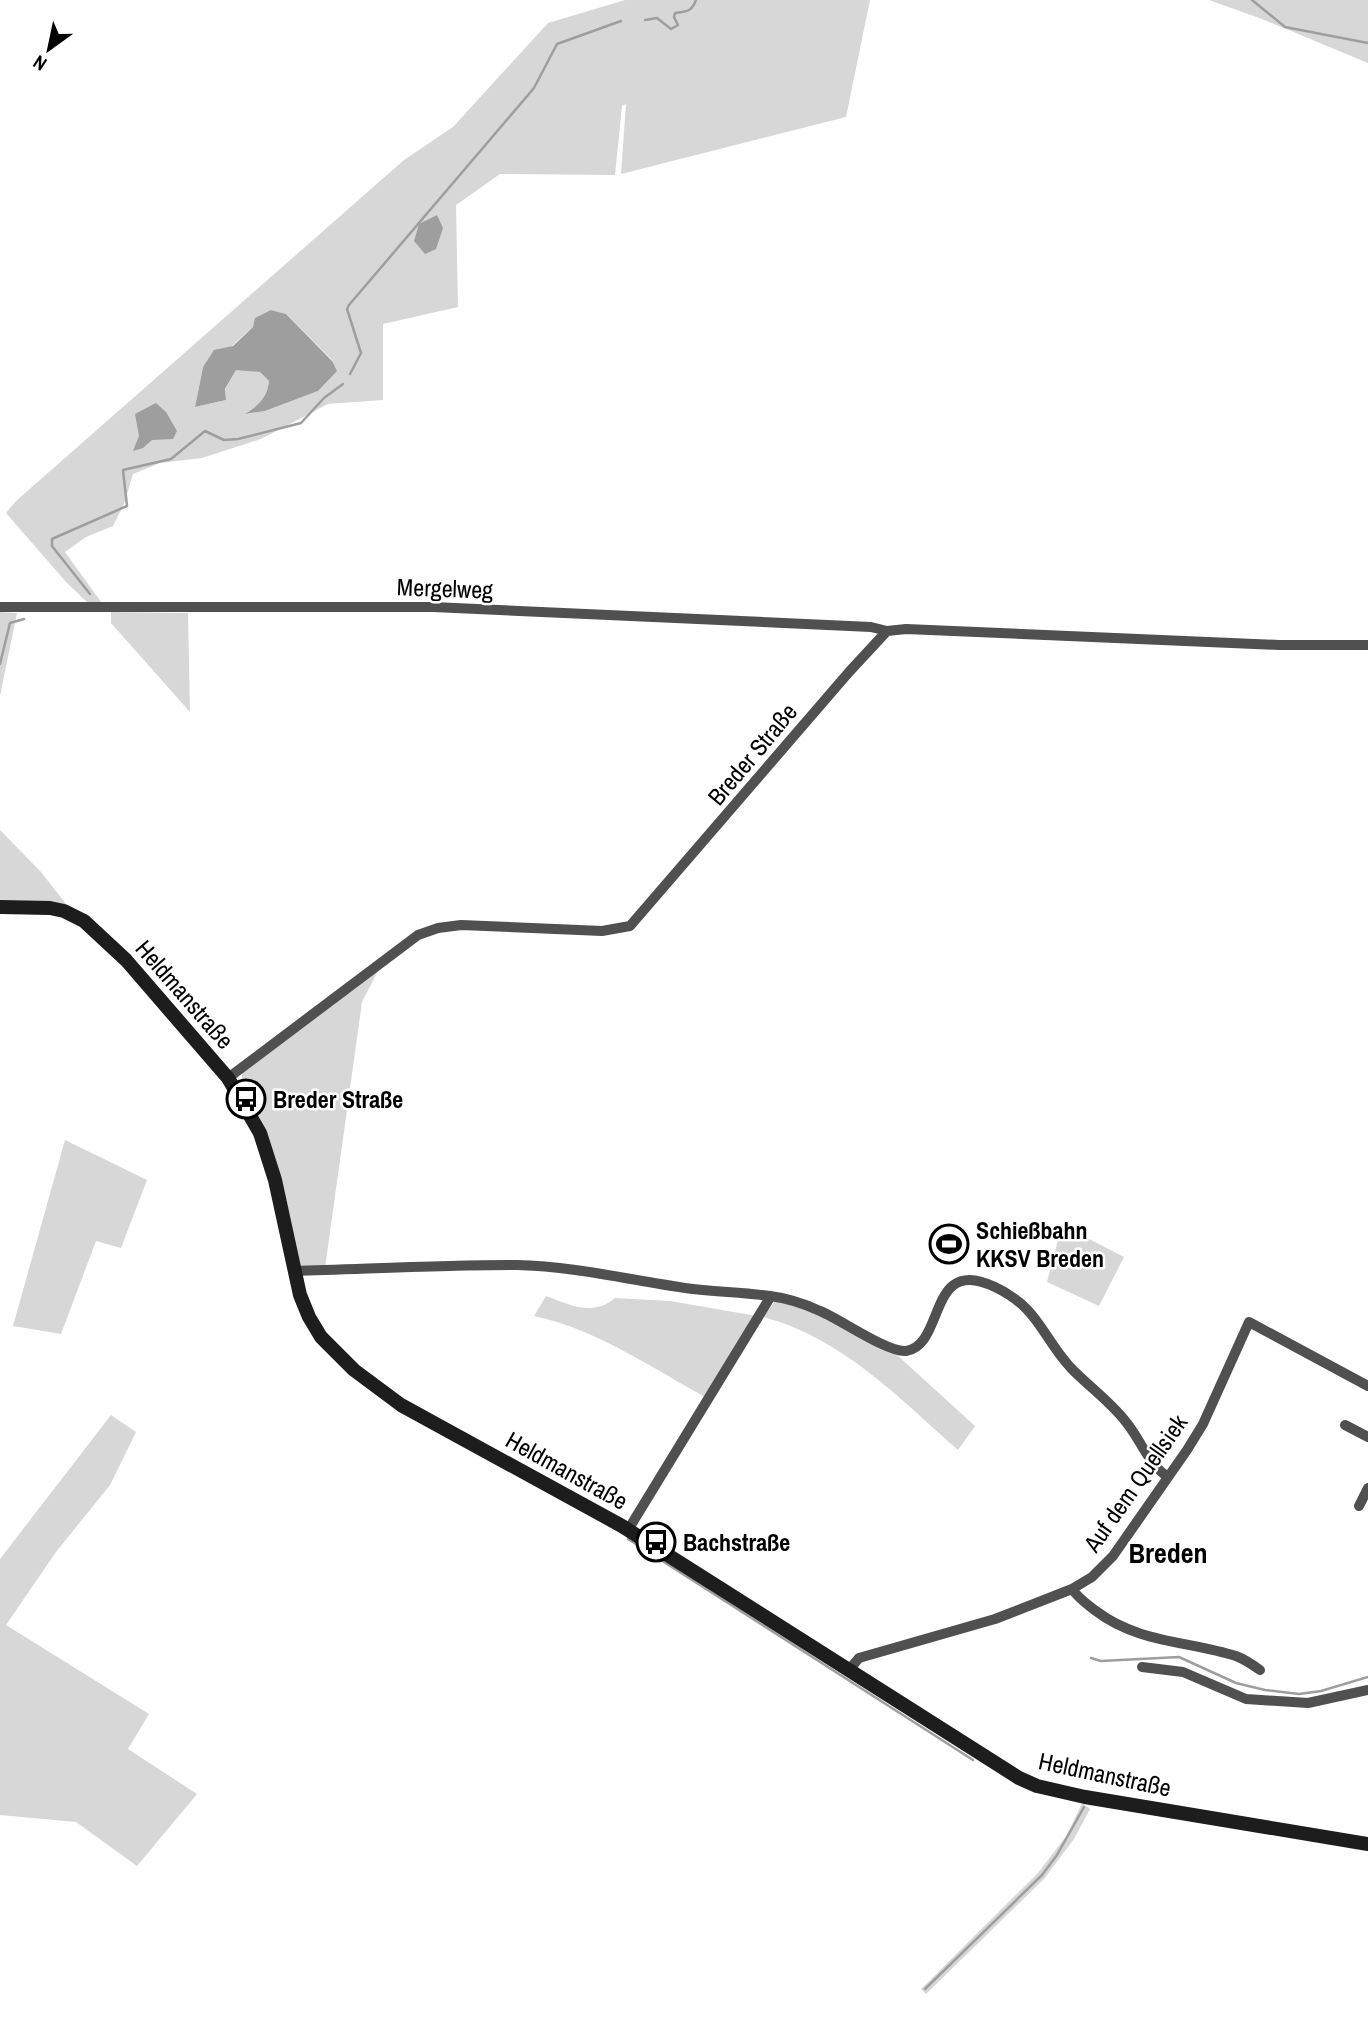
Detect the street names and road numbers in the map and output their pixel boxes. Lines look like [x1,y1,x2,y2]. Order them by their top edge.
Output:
street label: Mergelweg [396,570,494,606]
street label: Breder Straße [700,696,804,812]
street label: Heldmanstraße [129,933,241,1055]
street label: Auf dem Quellsiek [1075,1408,1194,1559]
street label: Heldmanstraße [500,1423,634,1517]
street label: Heldmanstraße [1036,1744,1174,1804]

